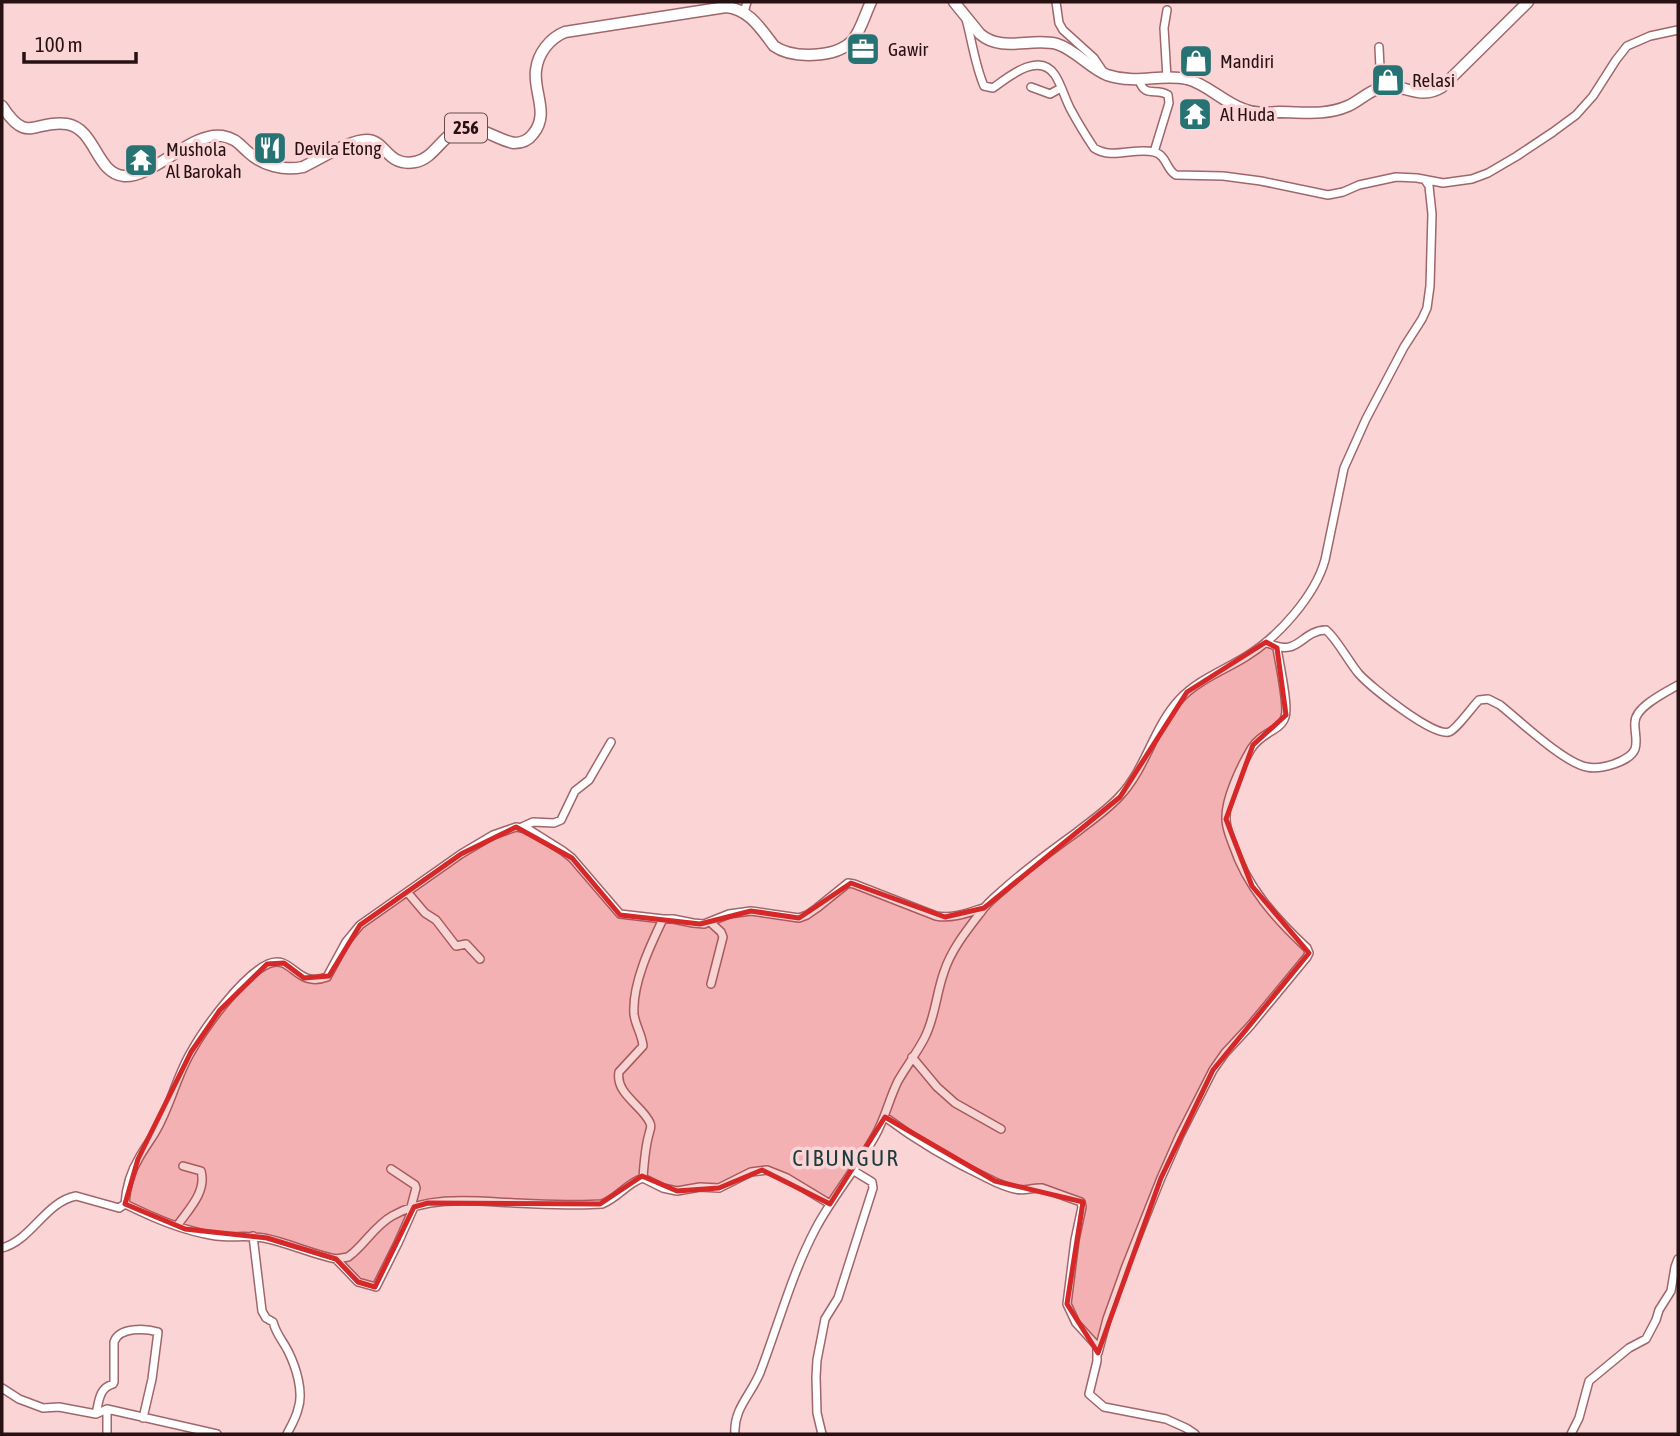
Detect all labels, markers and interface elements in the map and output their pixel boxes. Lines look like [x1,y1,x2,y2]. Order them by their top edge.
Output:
scale bar [24,21,136,65]
office icon: Gawir [844,30,882,68]
text: 100 m [35,32,83,56]
place label: Gawir [888,38,929,60]
shop icon: Mandiri [1177,42,1215,80]
place label: Mandiri [1220,50,1274,72]
shop icon: Relasi [1369,61,1407,99]
place label: Relasi [1412,69,1455,91]
temple icon: Al Huda [1176,95,1214,133]
place label: Al Huda [1220,103,1275,125]
road number: 256 [445,113,487,142]
restaurant icon: Devila Etong [251,129,289,167]
place label: Devila Etong [294,137,382,159]
place label: Mushola Al Barokah [166,138,242,182]
temple icon: Mushola Al Barokah [122,141,160,179]
district label: CIBUNGUR [792,1145,900,1171]

